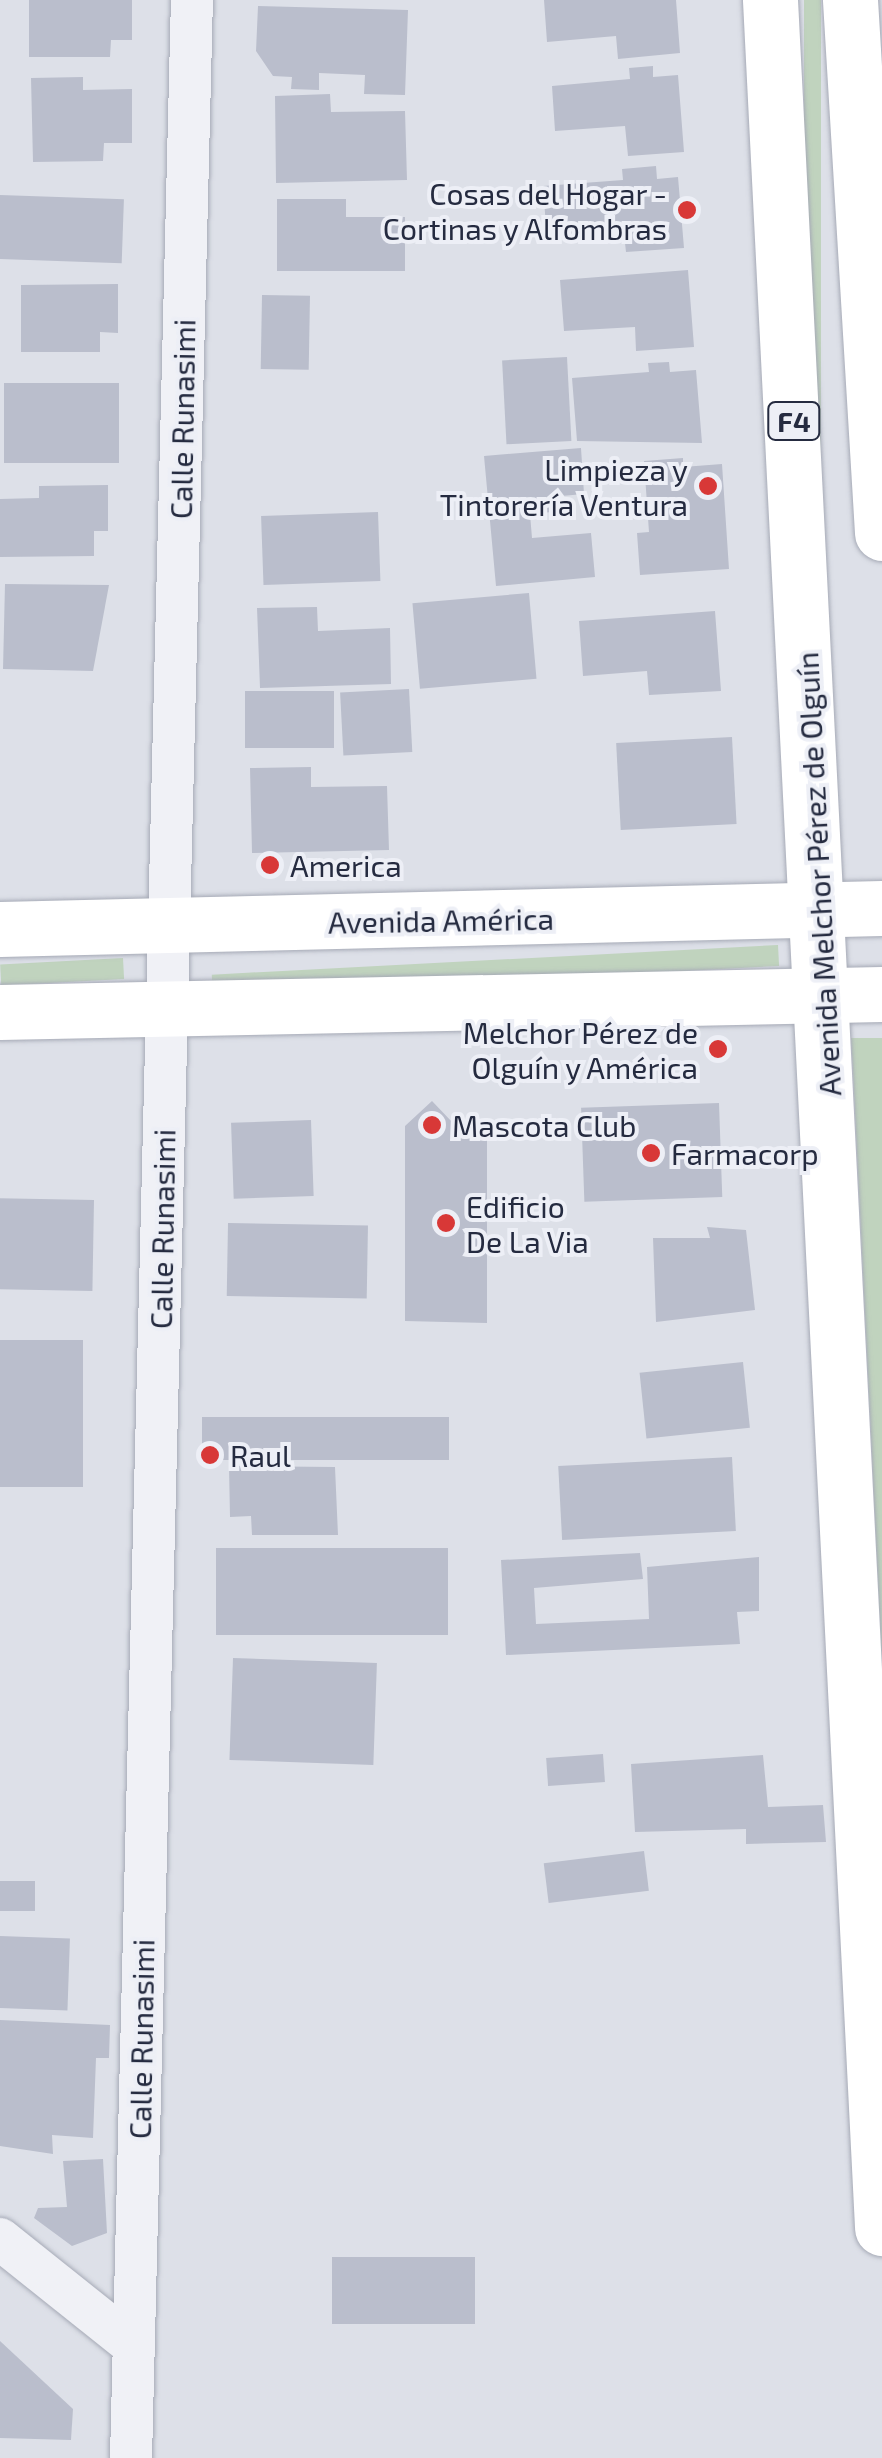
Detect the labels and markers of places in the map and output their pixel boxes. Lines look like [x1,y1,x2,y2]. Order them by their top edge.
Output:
place label: Cosas del Hogar - Cortinas y Alfombras [381,175,667,246]
marker: Cosas del Hogar - Cortinas y Alfombras [676,199,698,221]
place label: Limpieza y Tintorería Ventura [439,451,688,522]
marker: Limpieza y Tintorería Ventura [697,475,719,497]
place label: America [290,847,402,883]
marker: America [259,854,281,876]
place label: Melchor Pérez de Olguín y América [462,1014,698,1084]
marker: Melchor Pérez de Olguín y América [707,1038,729,1060]
place label: Mascota Club [452,1107,636,1143]
marker: Mascota Club [421,1114,443,1136]
place label: Farmacorp [671,1135,819,1171]
marker: Farmacorp [640,1142,662,1164]
place label: Edificio De La Via [466,1188,589,1258]
marker: Edificio De La Via [435,1212,457,1234]
place label: Raul [230,1437,291,1473]
marker: Raul [199,1444,221,1466]

